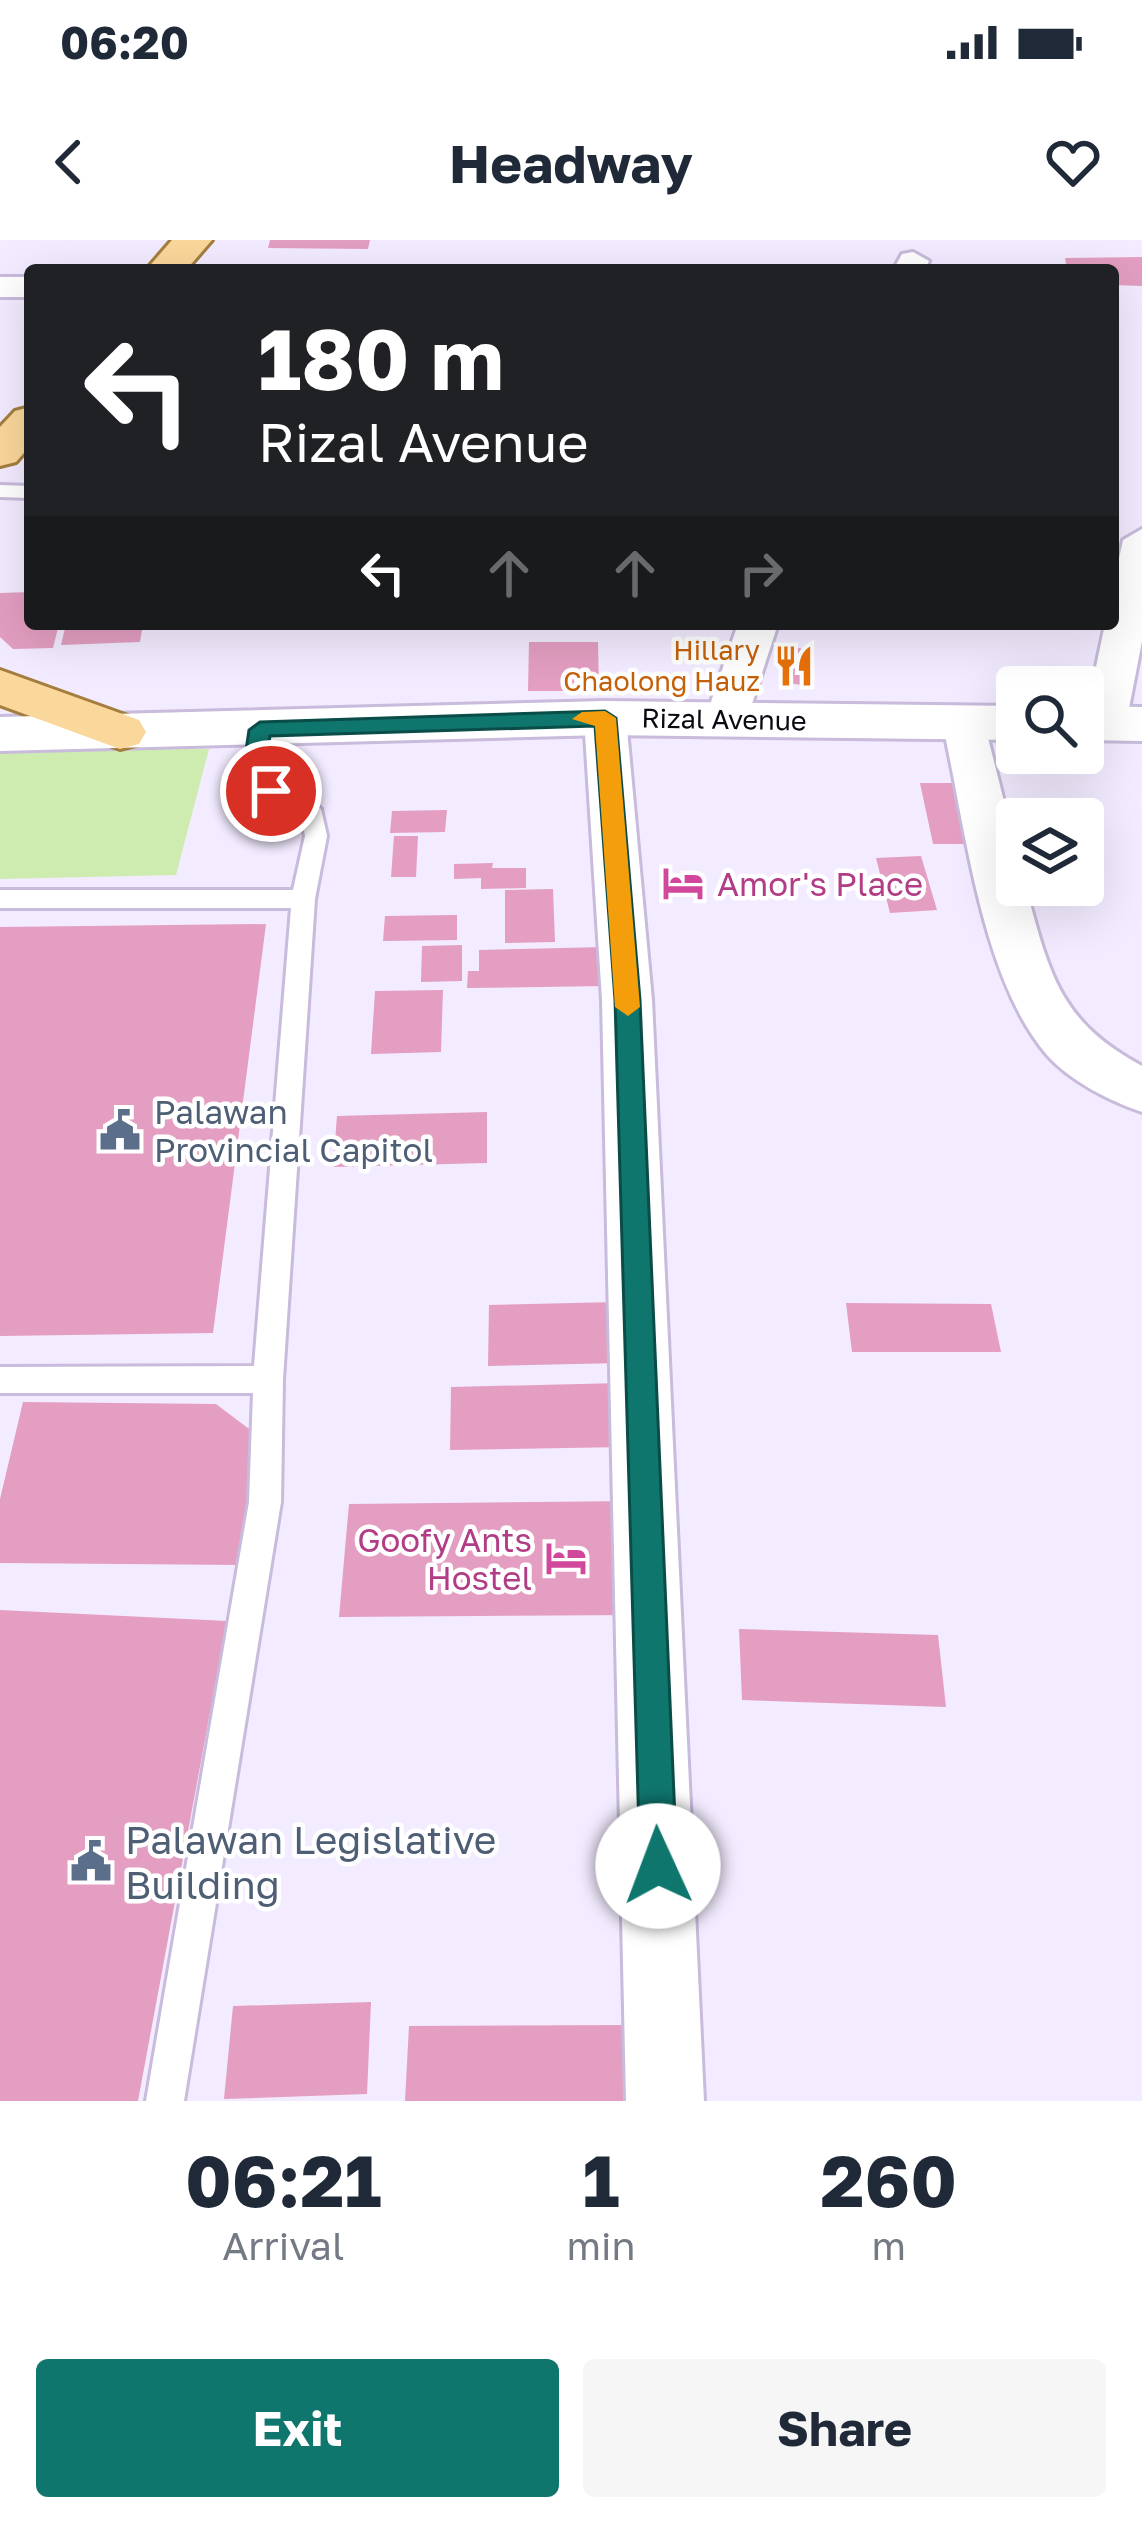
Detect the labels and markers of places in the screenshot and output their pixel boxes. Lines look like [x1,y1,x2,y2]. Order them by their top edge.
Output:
place label: Hillary Chaolong Hauz [563,634,760,697]
restaurant icon: Hillary Chaolong Hauz [771,643,817,689]
pin [220,740,322,842]
hotel icon: Amor's Place [660,860,706,906]
place label: Amor's Place [717,864,923,903]
place label: Palawan Provincial Capitol [154,1092,433,1169]
public building icon: Palawan Provincial Capitol [97,1107,143,1153]
place label: Goofy Ants Hostel [357,1520,532,1597]
hotel icon: Goofy Ants Hostel [543,1535,589,1581]
place label: Palawan Legislative Building [125,1816,496,1908]
public building icon: Palawan Legislative Building [68,1838,114,1884]

